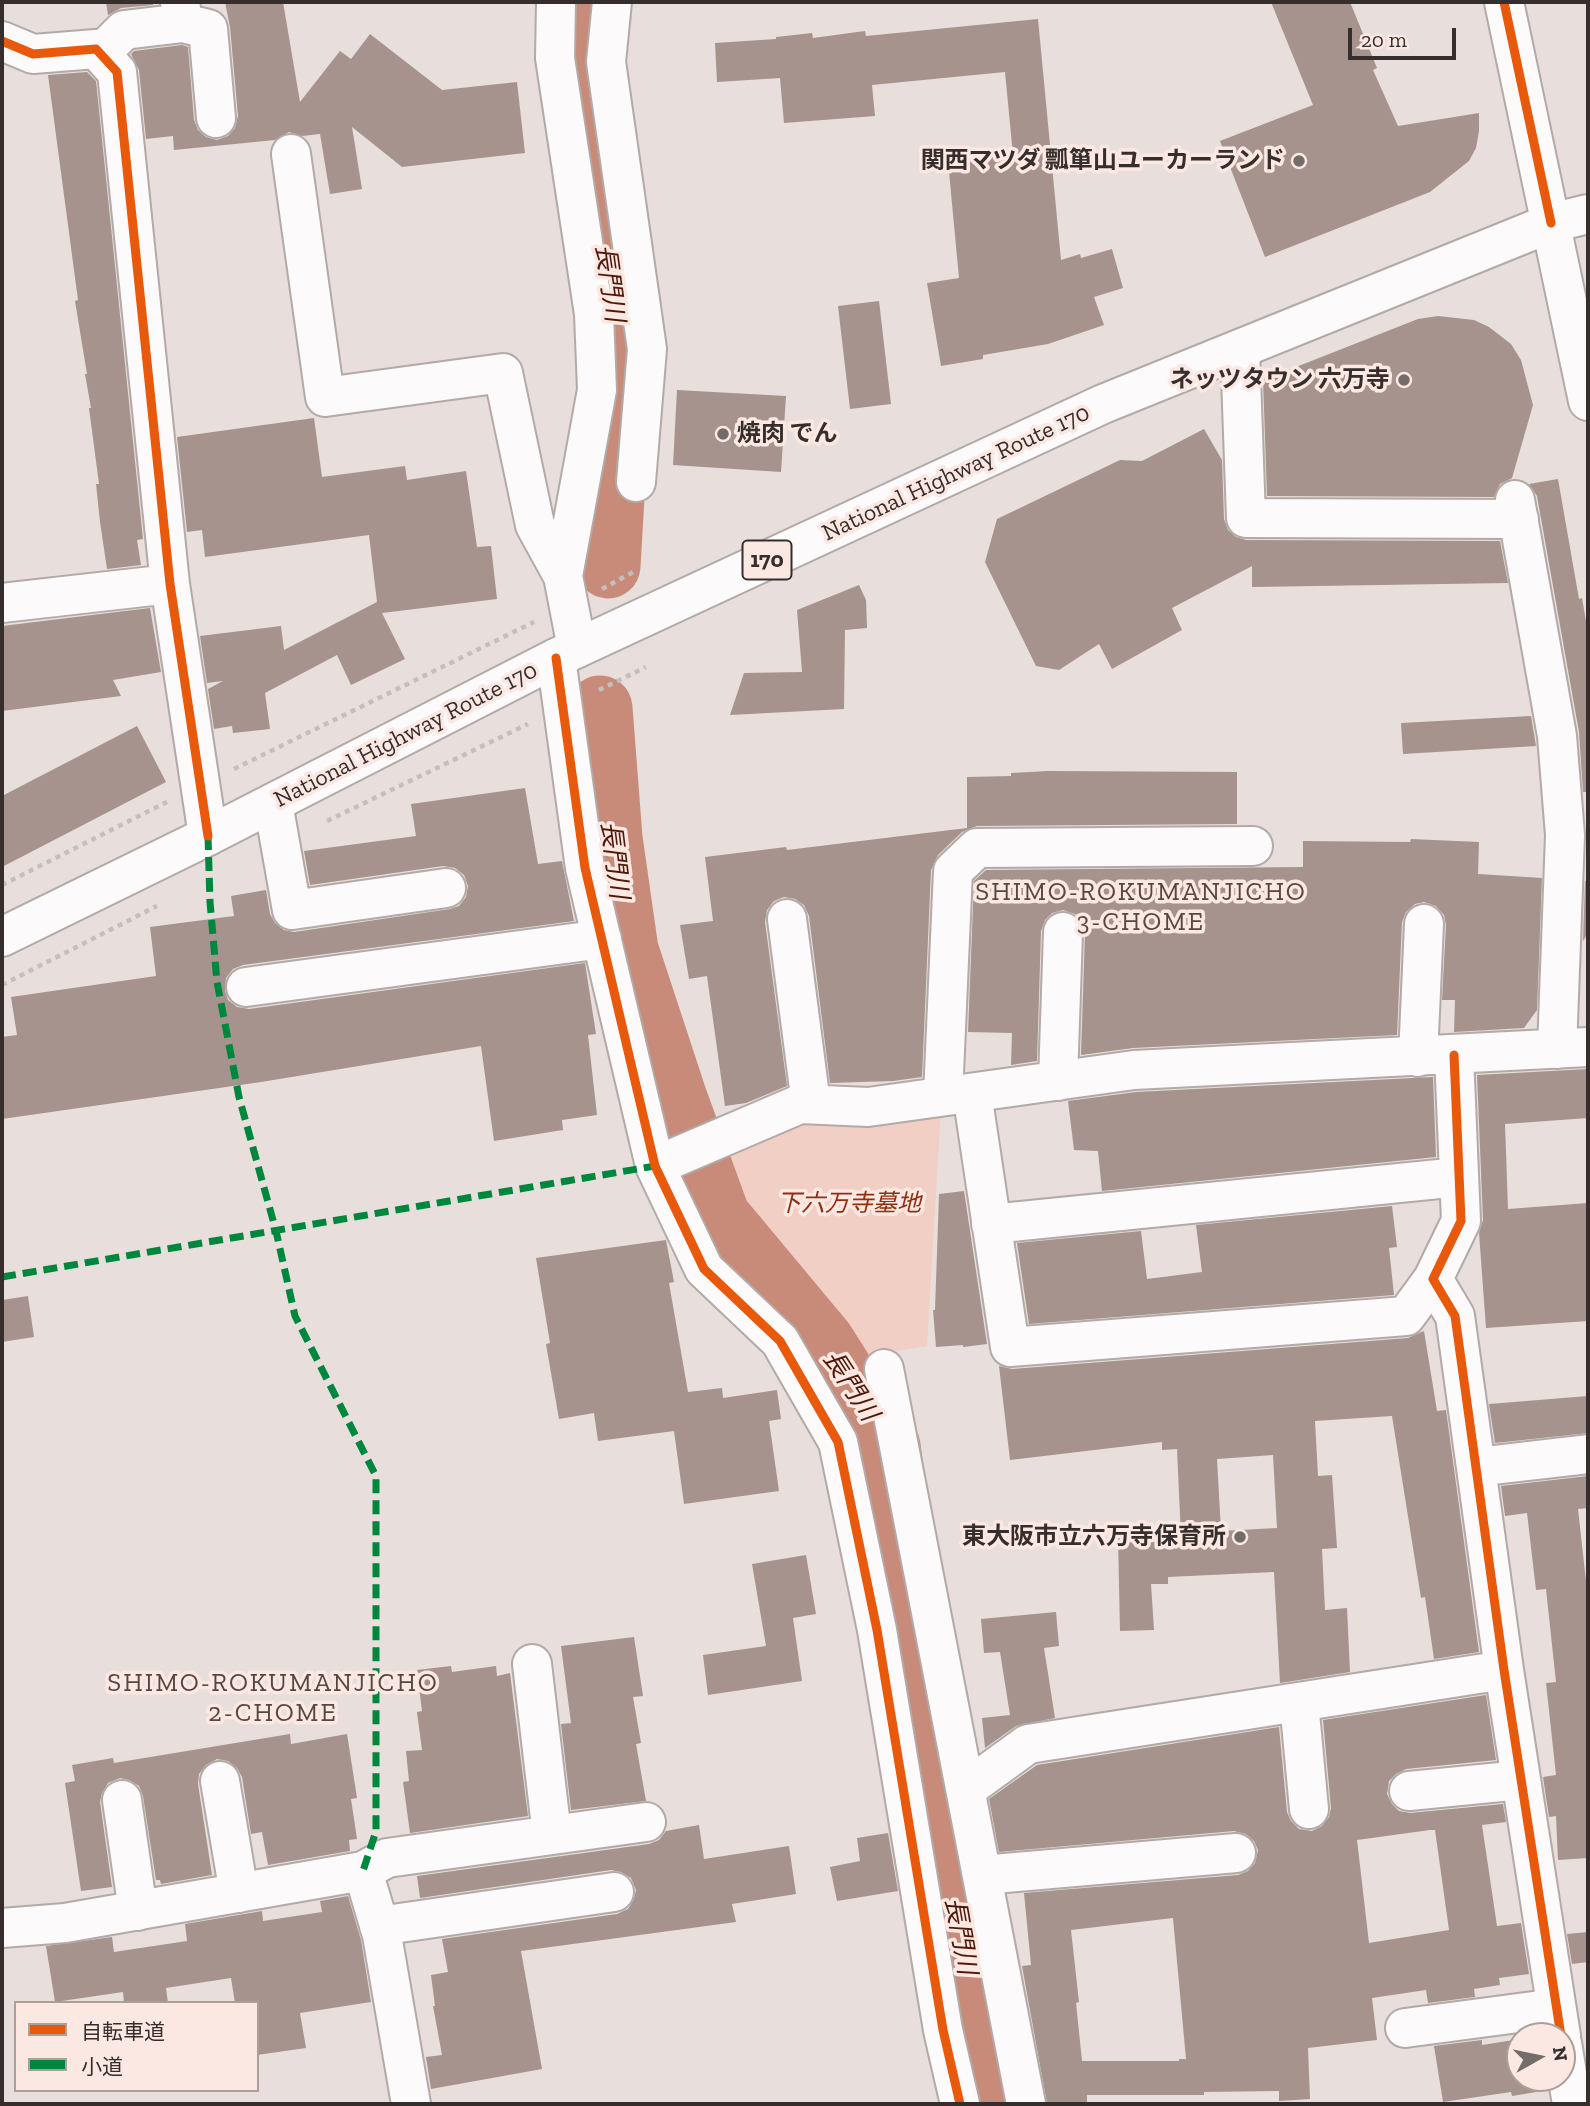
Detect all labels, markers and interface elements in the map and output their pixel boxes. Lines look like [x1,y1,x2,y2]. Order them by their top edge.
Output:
scale bar [1352,14,1460,58]
text: 20 m [1361,27,1407,52]
place label: 関西マツダ 瓢箪山ユーカーランド [921,147,1285,175]
marker: 関西マツダ 瓢箪山ユーカーランド [1291,153,1307,169]
water label: 長門川 [588,242,630,324]
place label: ネッツタウン 六万寺 [1170,366,1390,394]
marker: ネッツタウン 六万寺 [1396,372,1412,388]
street label: National Highway Route 170 [818,398,1094,548]
place label: 焼肉 でん [737,420,837,448]
marker: 焼肉 でん [715,426,731,442]
road number: 170 [742,540,792,580]
street label: National Highway Route 170 [269,656,543,814]
water label: 長門川 [594,819,634,901]
district label: SHIMO-ROKUMANJICHO 3-CHOME [978,877,1304,938]
park label: 下六万寺墓地 [777,1190,921,1218]
water label: 長門川 [816,1345,884,1427]
place label: 東大阪市立六万寺保育所 [962,1523,1226,1551]
marker: 東大阪市立六万寺保育所 [1232,1529,1248,1545]
district label: SHIMO-ROKUMANJICHO 2-CHOME [110,1668,436,1730]
water label: 長門川 [938,1895,982,1977]
legend [14,2001,259,2092]
text: 自転車道 [81,2019,165,2044]
north arrow [1506,2022,1576,2092]
text: N [1548,2045,1573,2063]
text: 小道 [81,2054,123,2079]

